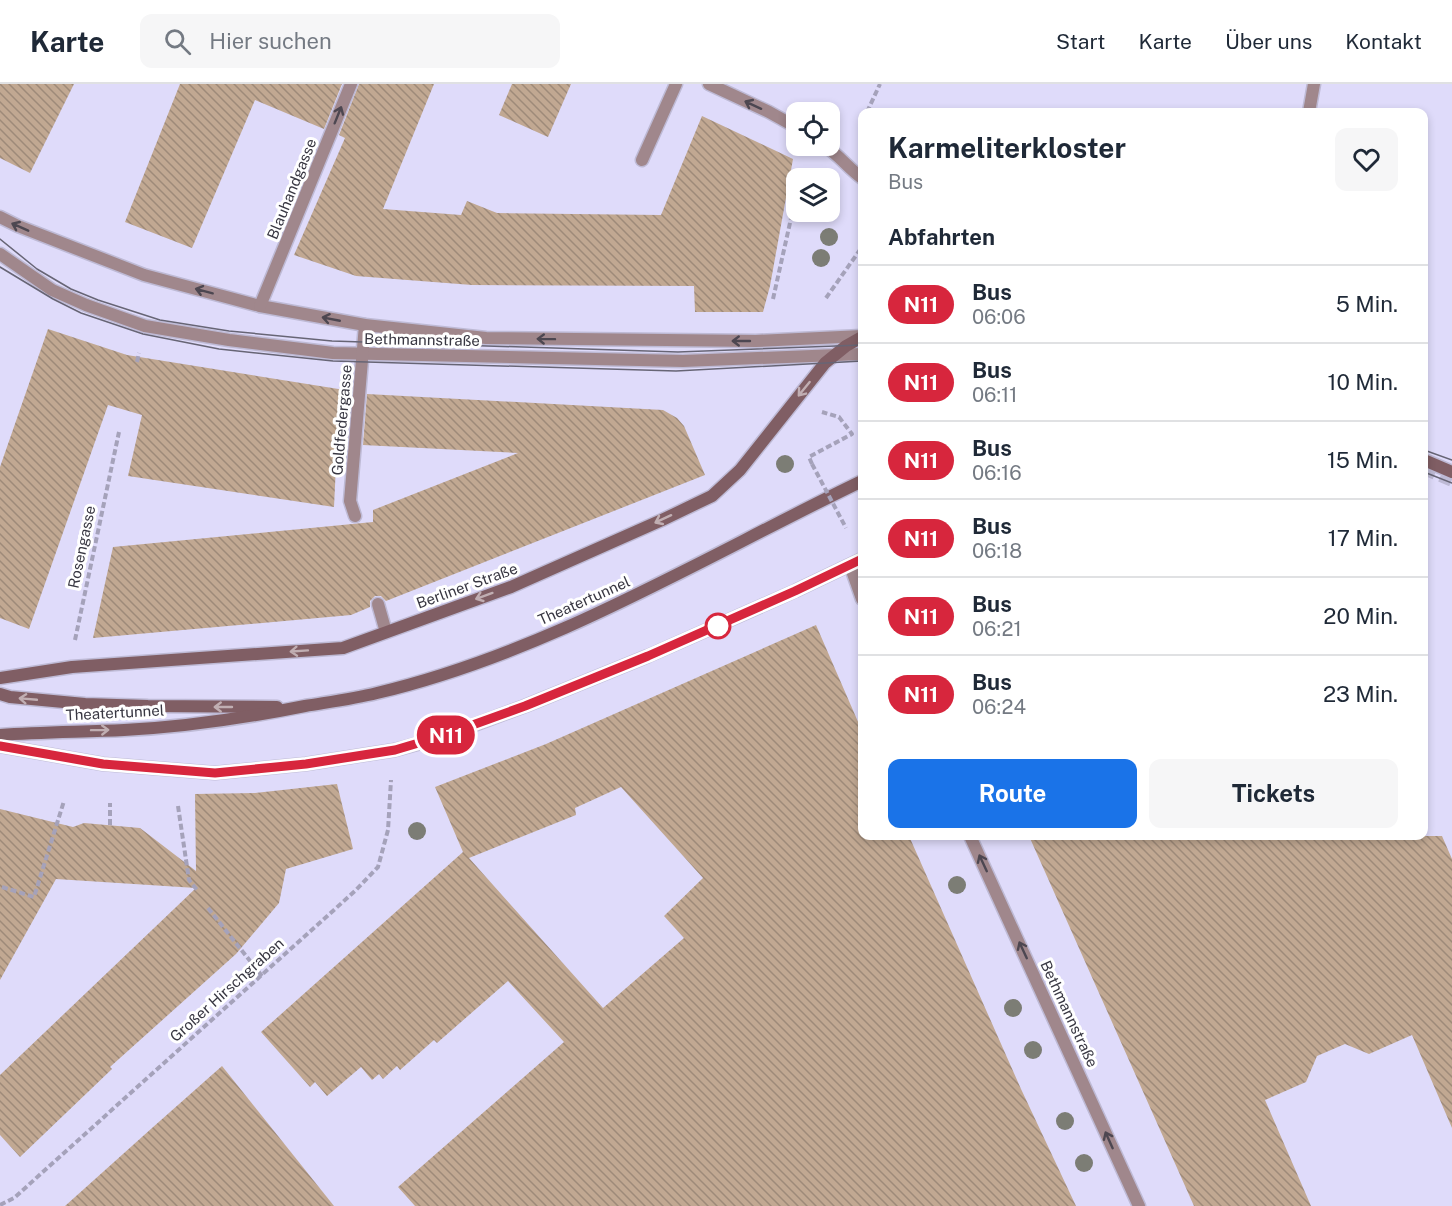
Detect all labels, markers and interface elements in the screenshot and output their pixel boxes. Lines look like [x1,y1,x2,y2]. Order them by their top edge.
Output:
search box [140,14,560,68]
text: Karte [30,25,104,58]
icon: search [161,25,194,58]
text: Hier suchen [209,28,332,54]
text: Start [1056,29,1105,54]
text: Karte [1138,29,1192,54]
text: Über uns [1225,29,1312,54]
text: Kontakt [1345,29,1422,54]
one-way arrow [745,98,763,110]
map controls [786,102,840,222]
button: locate [786,102,840,156]
one-way arrow [333,107,344,125]
button: heart [1335,128,1398,191]
text: Karmeliterkloster [888,131,1126,164]
street label: Blauhandgasse [264,136,319,242]
button: layers [786,168,840,222]
text: Bus [888,170,923,194]
one-way arrow [11,220,29,231]
text: Abfahrten [888,224,995,250]
text: Bus [972,279,1012,305]
one-way arrow [195,285,214,296]
text: 5 Min. [1336,291,1398,317]
text: N11 [904,292,938,317]
text: 06:06 [972,305,1026,329]
one-way arrow [322,313,342,324]
street label: Bethmannstraße [364,330,480,349]
one-way arrow [537,333,557,345]
one-way arrow [732,335,752,347]
text: Bus [972,357,1012,383]
street label: Goldfedergasse [328,364,355,476]
text: 10 Min. [1328,369,1398,395]
text: N11 [904,370,938,395]
one-way arrow [797,381,810,397]
text: 06:11 [972,383,1017,407]
text: Bus [972,435,1012,461]
text: 15 Min. [1327,447,1398,473]
text: N11 [904,448,938,473]
text: 06:16 [972,461,1022,485]
street label: Rosengasse [64,504,99,590]
text: Bus [972,513,1012,539]
one-way arrow [655,514,673,526]
text: 17 Min. [1328,525,1398,551]
text: N11 [904,526,938,551]
text: 06:18 [972,539,1022,563]
street label: Berliner Straße [414,559,520,612]
street label: Theatertunnel [535,573,632,628]
text: Bus [972,591,1012,617]
one-way arrow [475,592,494,603]
text: 20 Min. [1323,603,1398,629]
text: N11 [904,604,938,629]
unlabelled marker [705,613,731,639]
text: 06:21 [972,617,1022,641]
one-way arrow [289,646,309,657]
text: Bus [972,669,1012,695]
text: 23 Min. [1323,681,1398,707]
text: N11 [904,682,938,707]
one-way arrow [19,693,39,704]
text: 06:24 [972,695,1026,719]
street label: Theatertunnel [65,701,165,724]
one-way arrow [214,701,234,713]
line badge: N11 [412,716,480,754]
text: N11 [429,723,463,748]
one-way arrow [90,724,110,736]
button: Route [888,759,1137,828]
button: Tickets [1149,759,1398,828]
one-way arrow [977,855,988,873]
street label: Großer Hirschgraben [166,934,287,1045]
one-way arrow [1016,942,1028,960]
street label: Bethmannstraße [1037,958,1102,1070]
one-way arrow [1103,1131,1115,1149]

